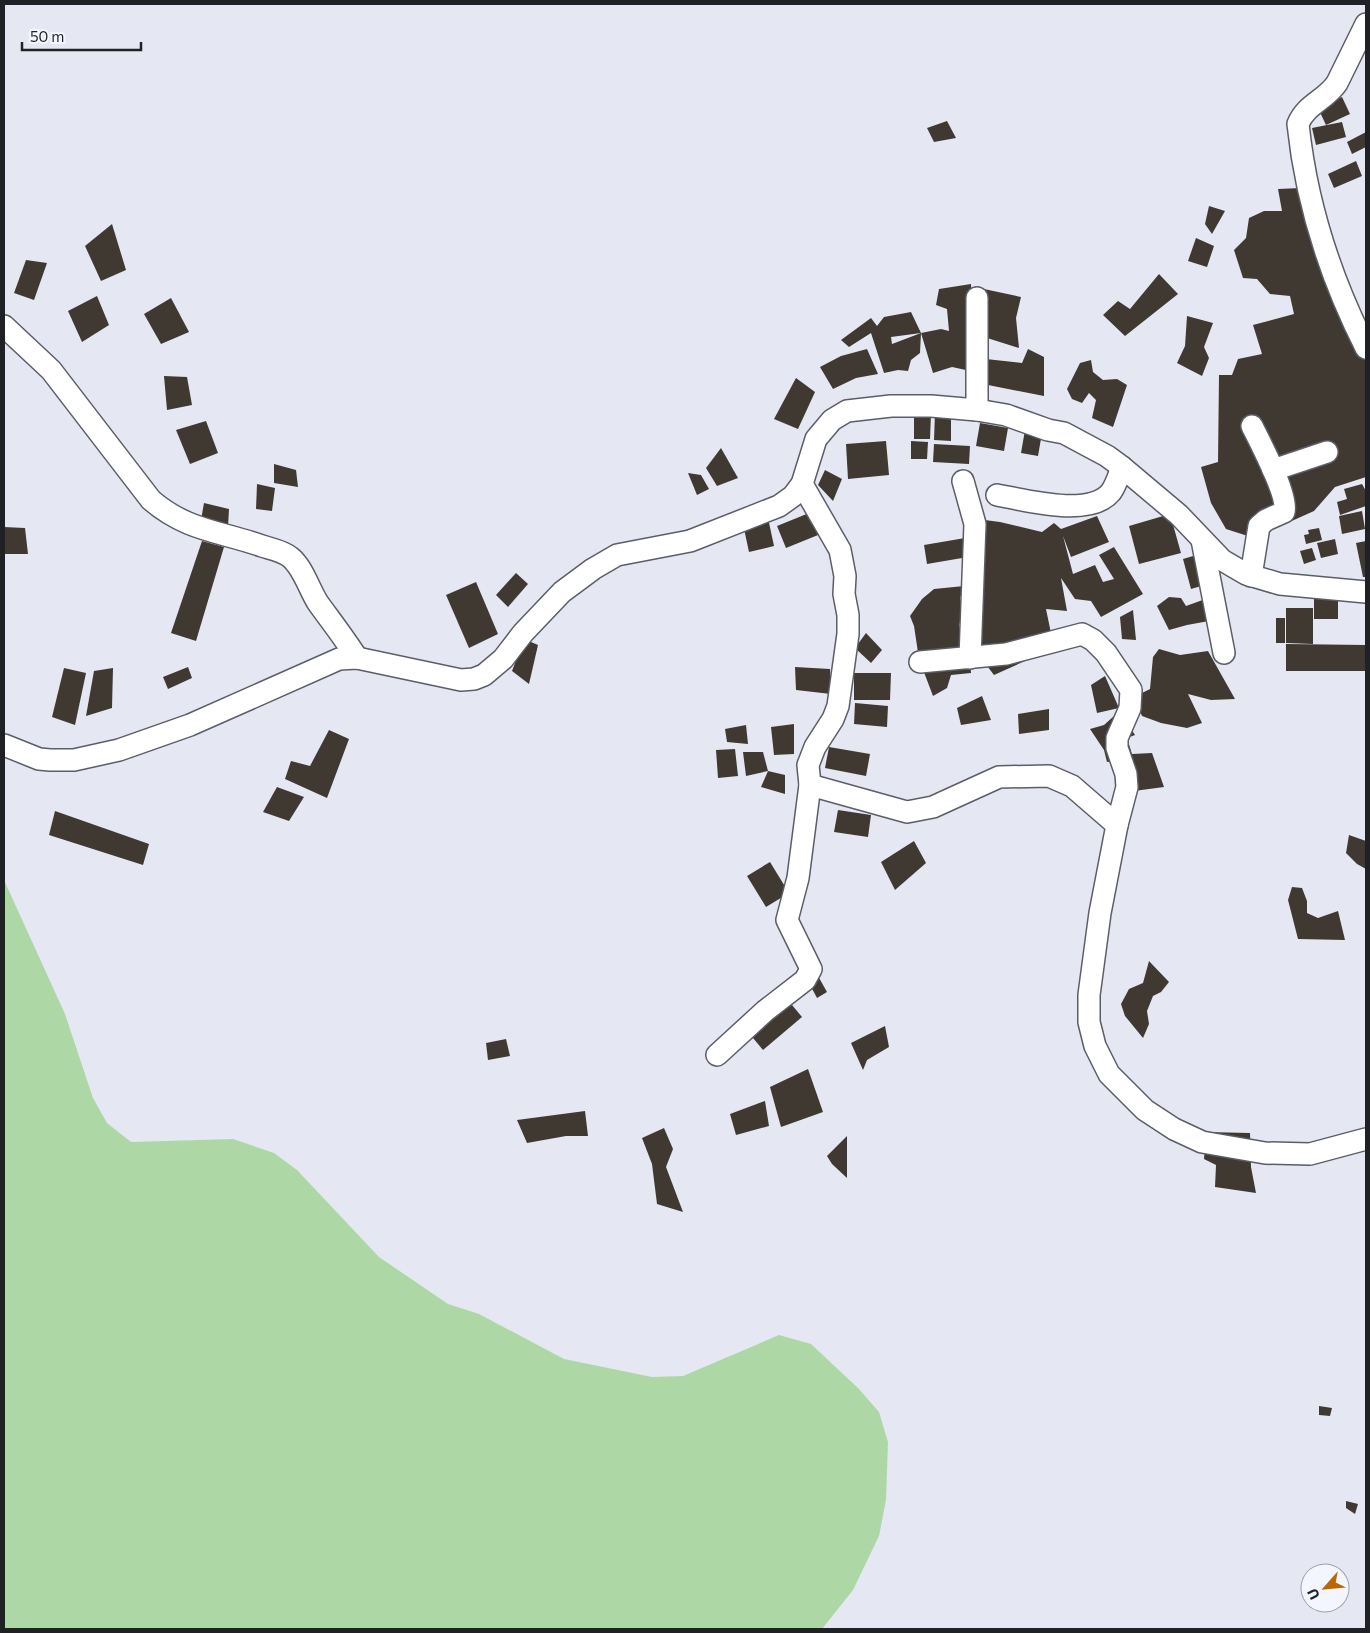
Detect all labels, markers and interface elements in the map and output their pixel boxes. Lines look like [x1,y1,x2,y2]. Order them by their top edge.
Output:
scale bar [22,20,141,52]
text: 50 m [30,27,64,45]
north arrow [1300,1563,1350,1613]
text: U [1303,1586,1323,1603]

